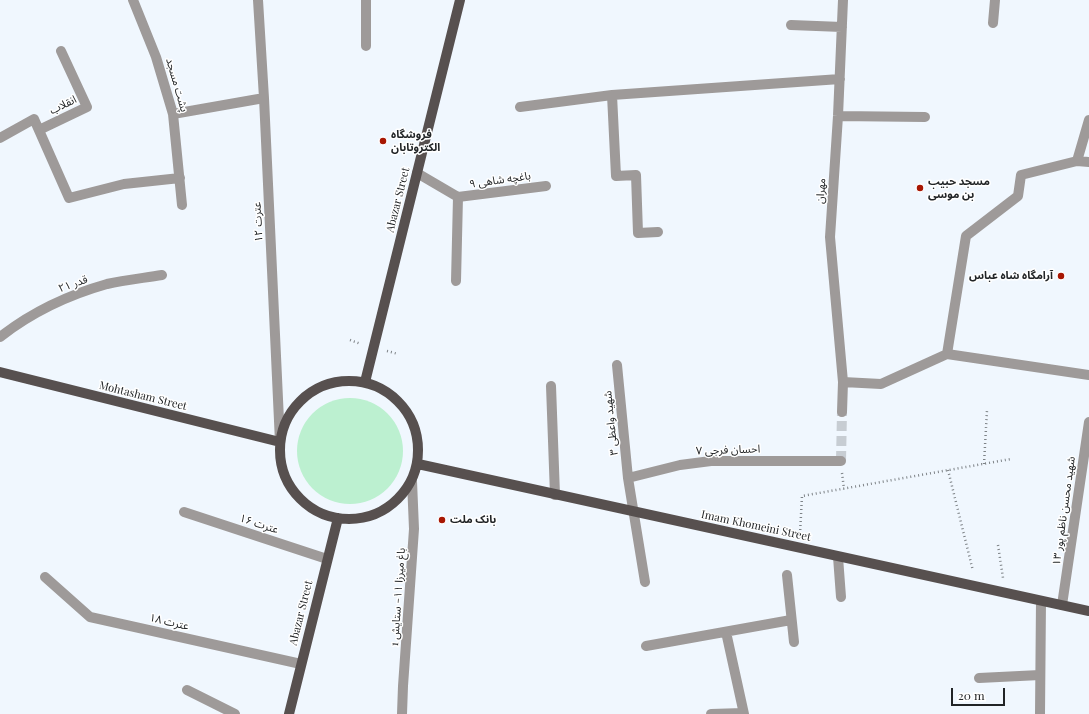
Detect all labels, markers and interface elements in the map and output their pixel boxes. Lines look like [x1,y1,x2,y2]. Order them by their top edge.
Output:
street label: پشت مسجد [163,57,191,113]
street label: انقلاب [47,93,79,117]
place label: فروشگاه الکتروتابان [391,128,440,154]
marker: فروشگاه الکتروتابان [378,136,388,146]
street label: Abazar Street [384,166,412,234]
street label: باغچه شاهی ۹ [468,169,532,191]
place label: مسجد حبیب بن موسی [928,175,990,201]
street label: مهران [814,178,828,204]
marker: مسجد حبیب بن موسی [915,183,925,193]
street label: عترت ۱۲ [250,202,266,242]
place label: آرامگاه شاه عباس [969,269,1053,283]
marker: آرامگاه شاه عباس [1056,271,1066,281]
street label: قدر ۲۱ [57,273,89,295]
street label: Mohtasham Street [98,379,188,413]
street label: شهید واعظی ۳ [601,390,621,456]
street label: احسان فرجی ۷ [696,442,760,458]
street label: شهید محسن ناظم پور ۱۳ [1050,456,1078,566]
street label: Imam Khomeini Street [700,508,812,544]
street label: عترت ۱۶ [238,512,280,536]
place label: بانک ملت [450,513,496,527]
marker: بانک ملت [437,515,447,525]
street label: باغ میرزا ۱۱- ستایش 1 [388,547,408,647]
street label: Abazar Street [287,579,315,647]
street label: عترت ۱۸ [148,611,190,633]
scale bar [953,680,1007,706]
text: 20 m [958,687,985,703]

